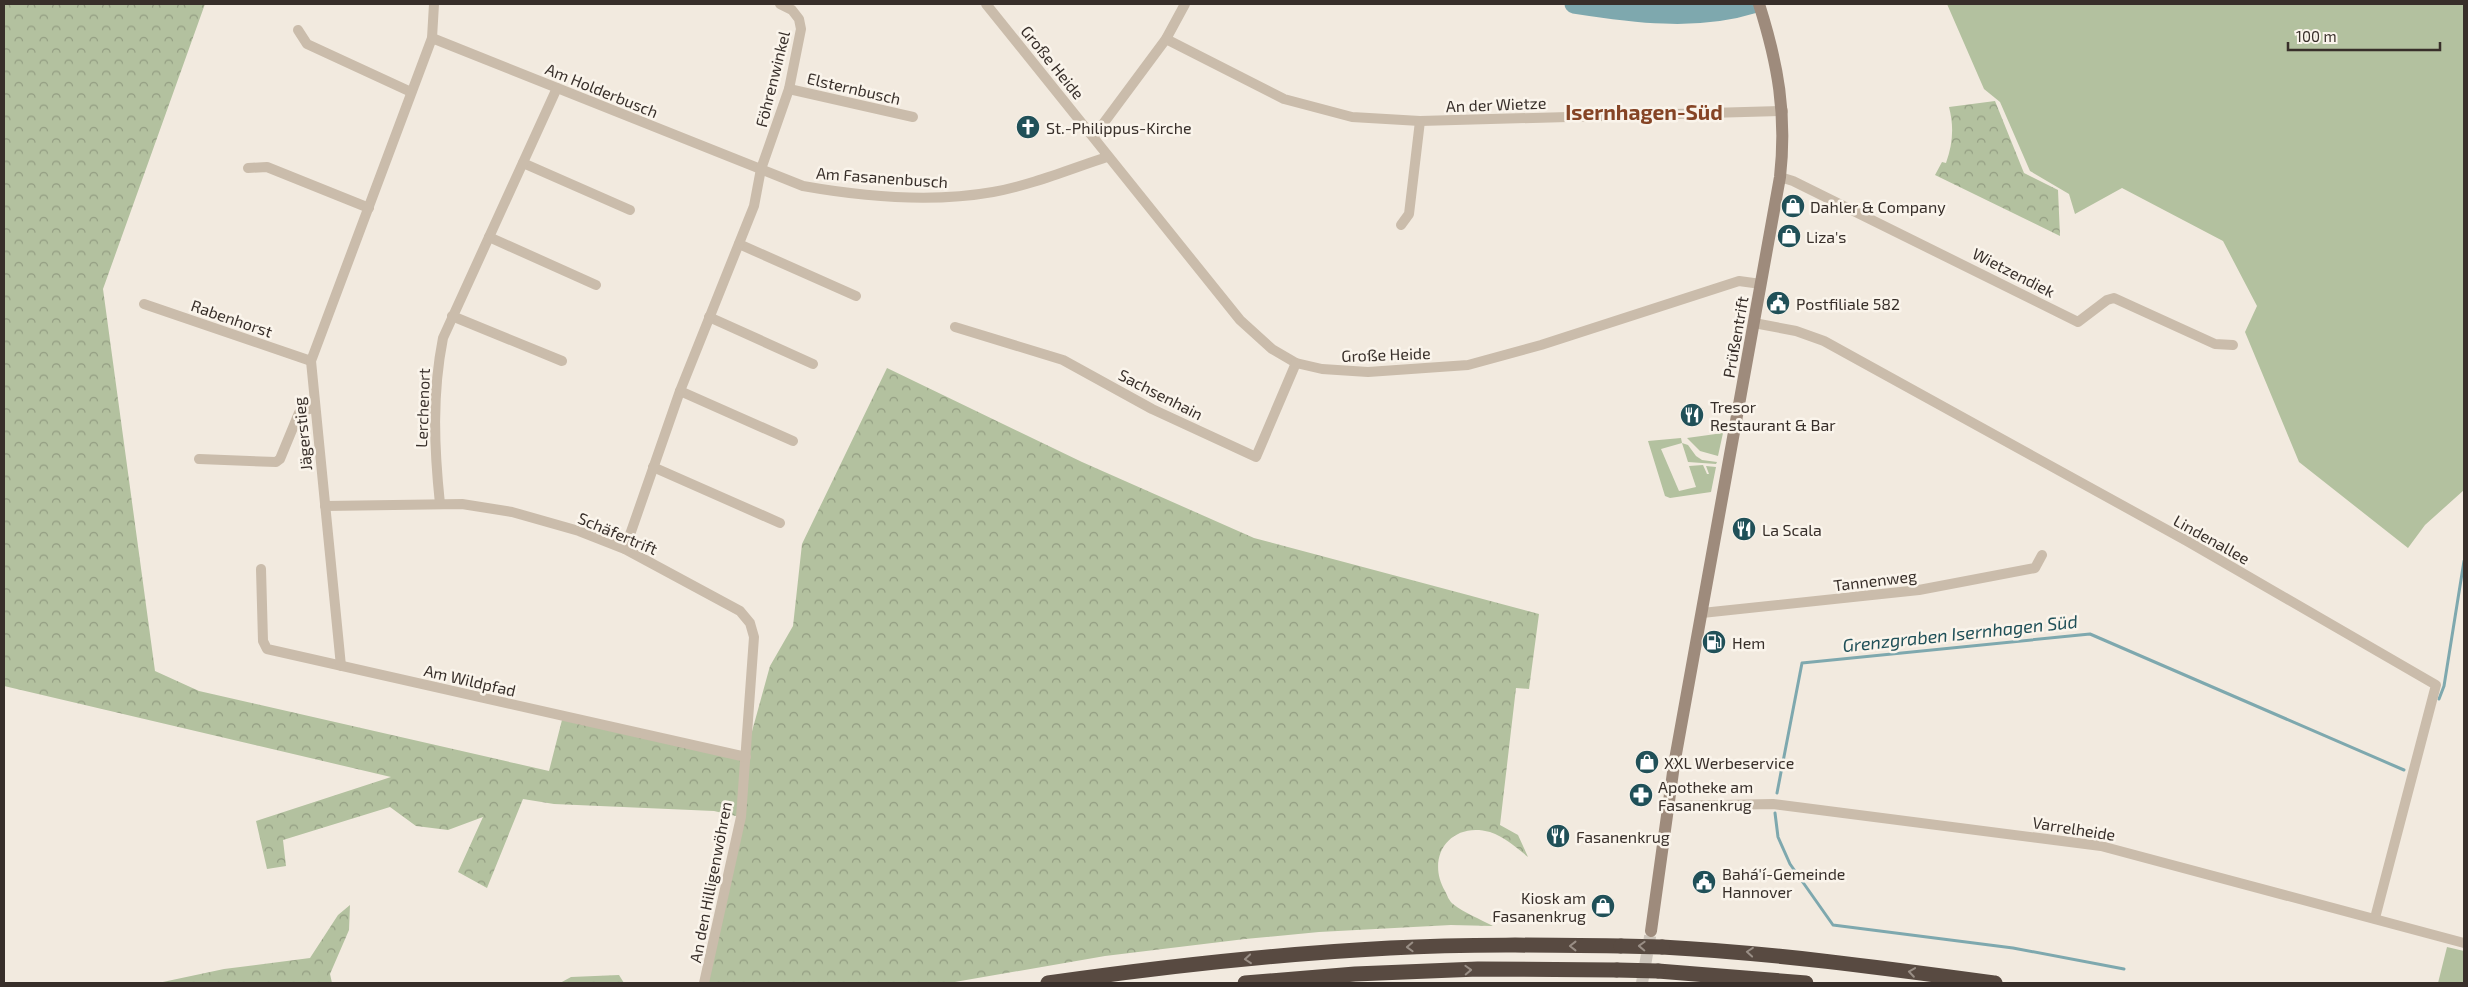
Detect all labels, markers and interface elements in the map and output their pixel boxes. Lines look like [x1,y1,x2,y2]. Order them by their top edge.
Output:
scale bar [2288,20,2440,52]
street label: Große Heide [1018,21,1088,103]
text: 100 m [2296,27,2337,45]
street label: Föhrenwinkel [751,29,793,129]
street label: Am Holderbusch [543,59,661,121]
street label: Elsternbusch [805,68,903,108]
street label: An der Wietze [1445,93,1547,115]
district label: Isernhagen-Süd [1565,99,1723,124]
church icon: St.-Philippus-Kirche [1015,114,1041,140]
place label: St.-Philippus-Kirche [1046,118,1192,137]
street label: Am Fasanenbusch [815,163,949,191]
shop icon: Dahler & Company [1780,193,1806,219]
place label: Dahler & Company [1810,197,1946,216]
shop icon: Liza's [1776,223,1802,249]
place label: Liza's [1806,227,1846,246]
street label: Wietzendiek [1970,243,2058,301]
public building icon: Postfiliale 582 [1765,290,1791,316]
place label: Postfiliale 582 [1796,294,1900,313]
street label: Rabenhorst [189,295,275,341]
street label: Prüßentrift [1718,295,1752,379]
street label: Große Heide [1341,343,1431,365]
street label: Sachsenhain [1116,365,1206,423]
street label: Lerchenort [411,368,433,448]
street label: Jägerstieg [289,396,315,472]
place label: Tresor Restaurant & Bar [1710,397,1836,434]
restaurant icon: Tresor Restaurant & Bar [1679,402,1705,428]
street label: Schäfertrift [575,508,661,558]
street label: Lindenallee [2171,510,2253,568]
restaurant icon: La Scala [1731,516,1757,542]
place label: La Scala [1762,520,1822,539]
street label: Tannenweg [1832,565,1918,595]
water label: Grenzgraben Isernhagen Süd [1841,610,2079,656]
fuel station icon: Hem [1701,629,1727,655]
place label: Hem [1732,633,1765,652]
street label: Am Wildpfad [422,660,518,700]
shop icon: XXL Werbeservice [1634,749,1660,775]
place label: XXL Werbeservice [1664,753,1794,772]
place label: Apotheke am Fasanenkrug [1658,777,1753,814]
pharmacy icon: Apotheke am Fasanenkrug [1628,782,1654,808]
street label: An den Hilligenwöhren [685,800,735,964]
street label: Varrelheide [2031,812,2117,844]
restaurant icon: Fasanenkrug [1545,823,1571,849]
place label: Fasanenkrug [1576,827,1670,846]
place label: Bahá'í-Gemeinde Hannover [1722,864,1845,901]
public building icon: Bahá'í-Gemeinde Hannover [1691,869,1717,895]
place label: Kiosk am Fasanenkrug [1492,888,1586,925]
shop icon: Kiosk am Fasanenkrug [1590,893,1616,919]
one-way arrow [1568,940,1576,951]
one-way arrow [1638,941,1646,952]
one-way arrow [1406,942,1414,953]
one-way arrow [1746,947,1754,958]
one-way arrow [1244,953,1252,964]
one-way arrow [1464,964,1472,975]
one-way arrow [1907,967,1916,977]

